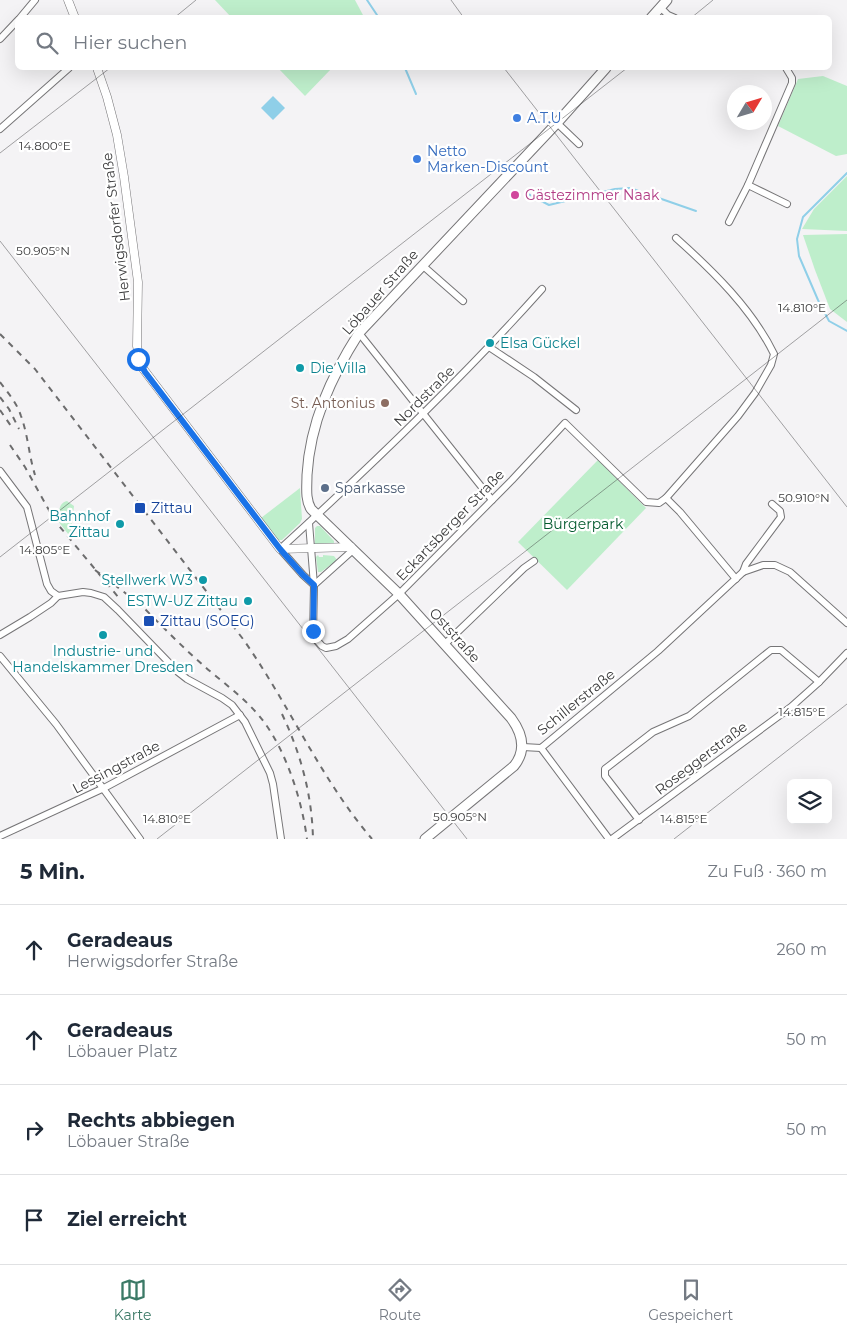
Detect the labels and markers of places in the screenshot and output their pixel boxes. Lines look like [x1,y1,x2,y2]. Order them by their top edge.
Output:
place label: A.T.U [527,109,562,127]
marker: A.T.U [511,112,523,124]
place label: Netto Marken-Discount [427,142,549,176]
marker: Netto Marken-Discount [411,153,423,165]
place label: Gästezimmer Naak [525,186,660,204]
marker: Gästezimmer Naak [509,189,521,201]
place label: Elsa Gückel [500,334,580,352]
marker: Elsa Gückel [484,337,496,349]
place label: Die Villa [310,359,367,377]
marker: Die Villa [294,362,306,374]
place label: St. Antonius [291,394,375,412]
marker: St. Antonius [379,397,391,409]
place label: Sparkasse [335,479,405,497]
marker: Sparkasse [319,482,331,494]
place label: Zittau [151,499,192,517]
marker: Zittau [133,501,147,515]
place label: Bahnhof Zittau [49,507,111,541]
marker: Bahnhof Zittau [114,518,126,530]
place label: Stellwerk W3 [101,571,193,589]
marker: Stellwerk W3 [197,574,209,586]
place label: ESTW-UZ Zittau [126,592,238,610]
marker: ESTW-UZ Zittau [242,595,254,607]
place label: Zittau (SOEG) [160,612,255,630]
marker: Zittau (SOEG) [142,614,156,628]
marker: Industrie- und Handelskammer Dresden [97,629,109,641]
place label: Industrie- und Handelskammer Dresden [12,642,194,676]

